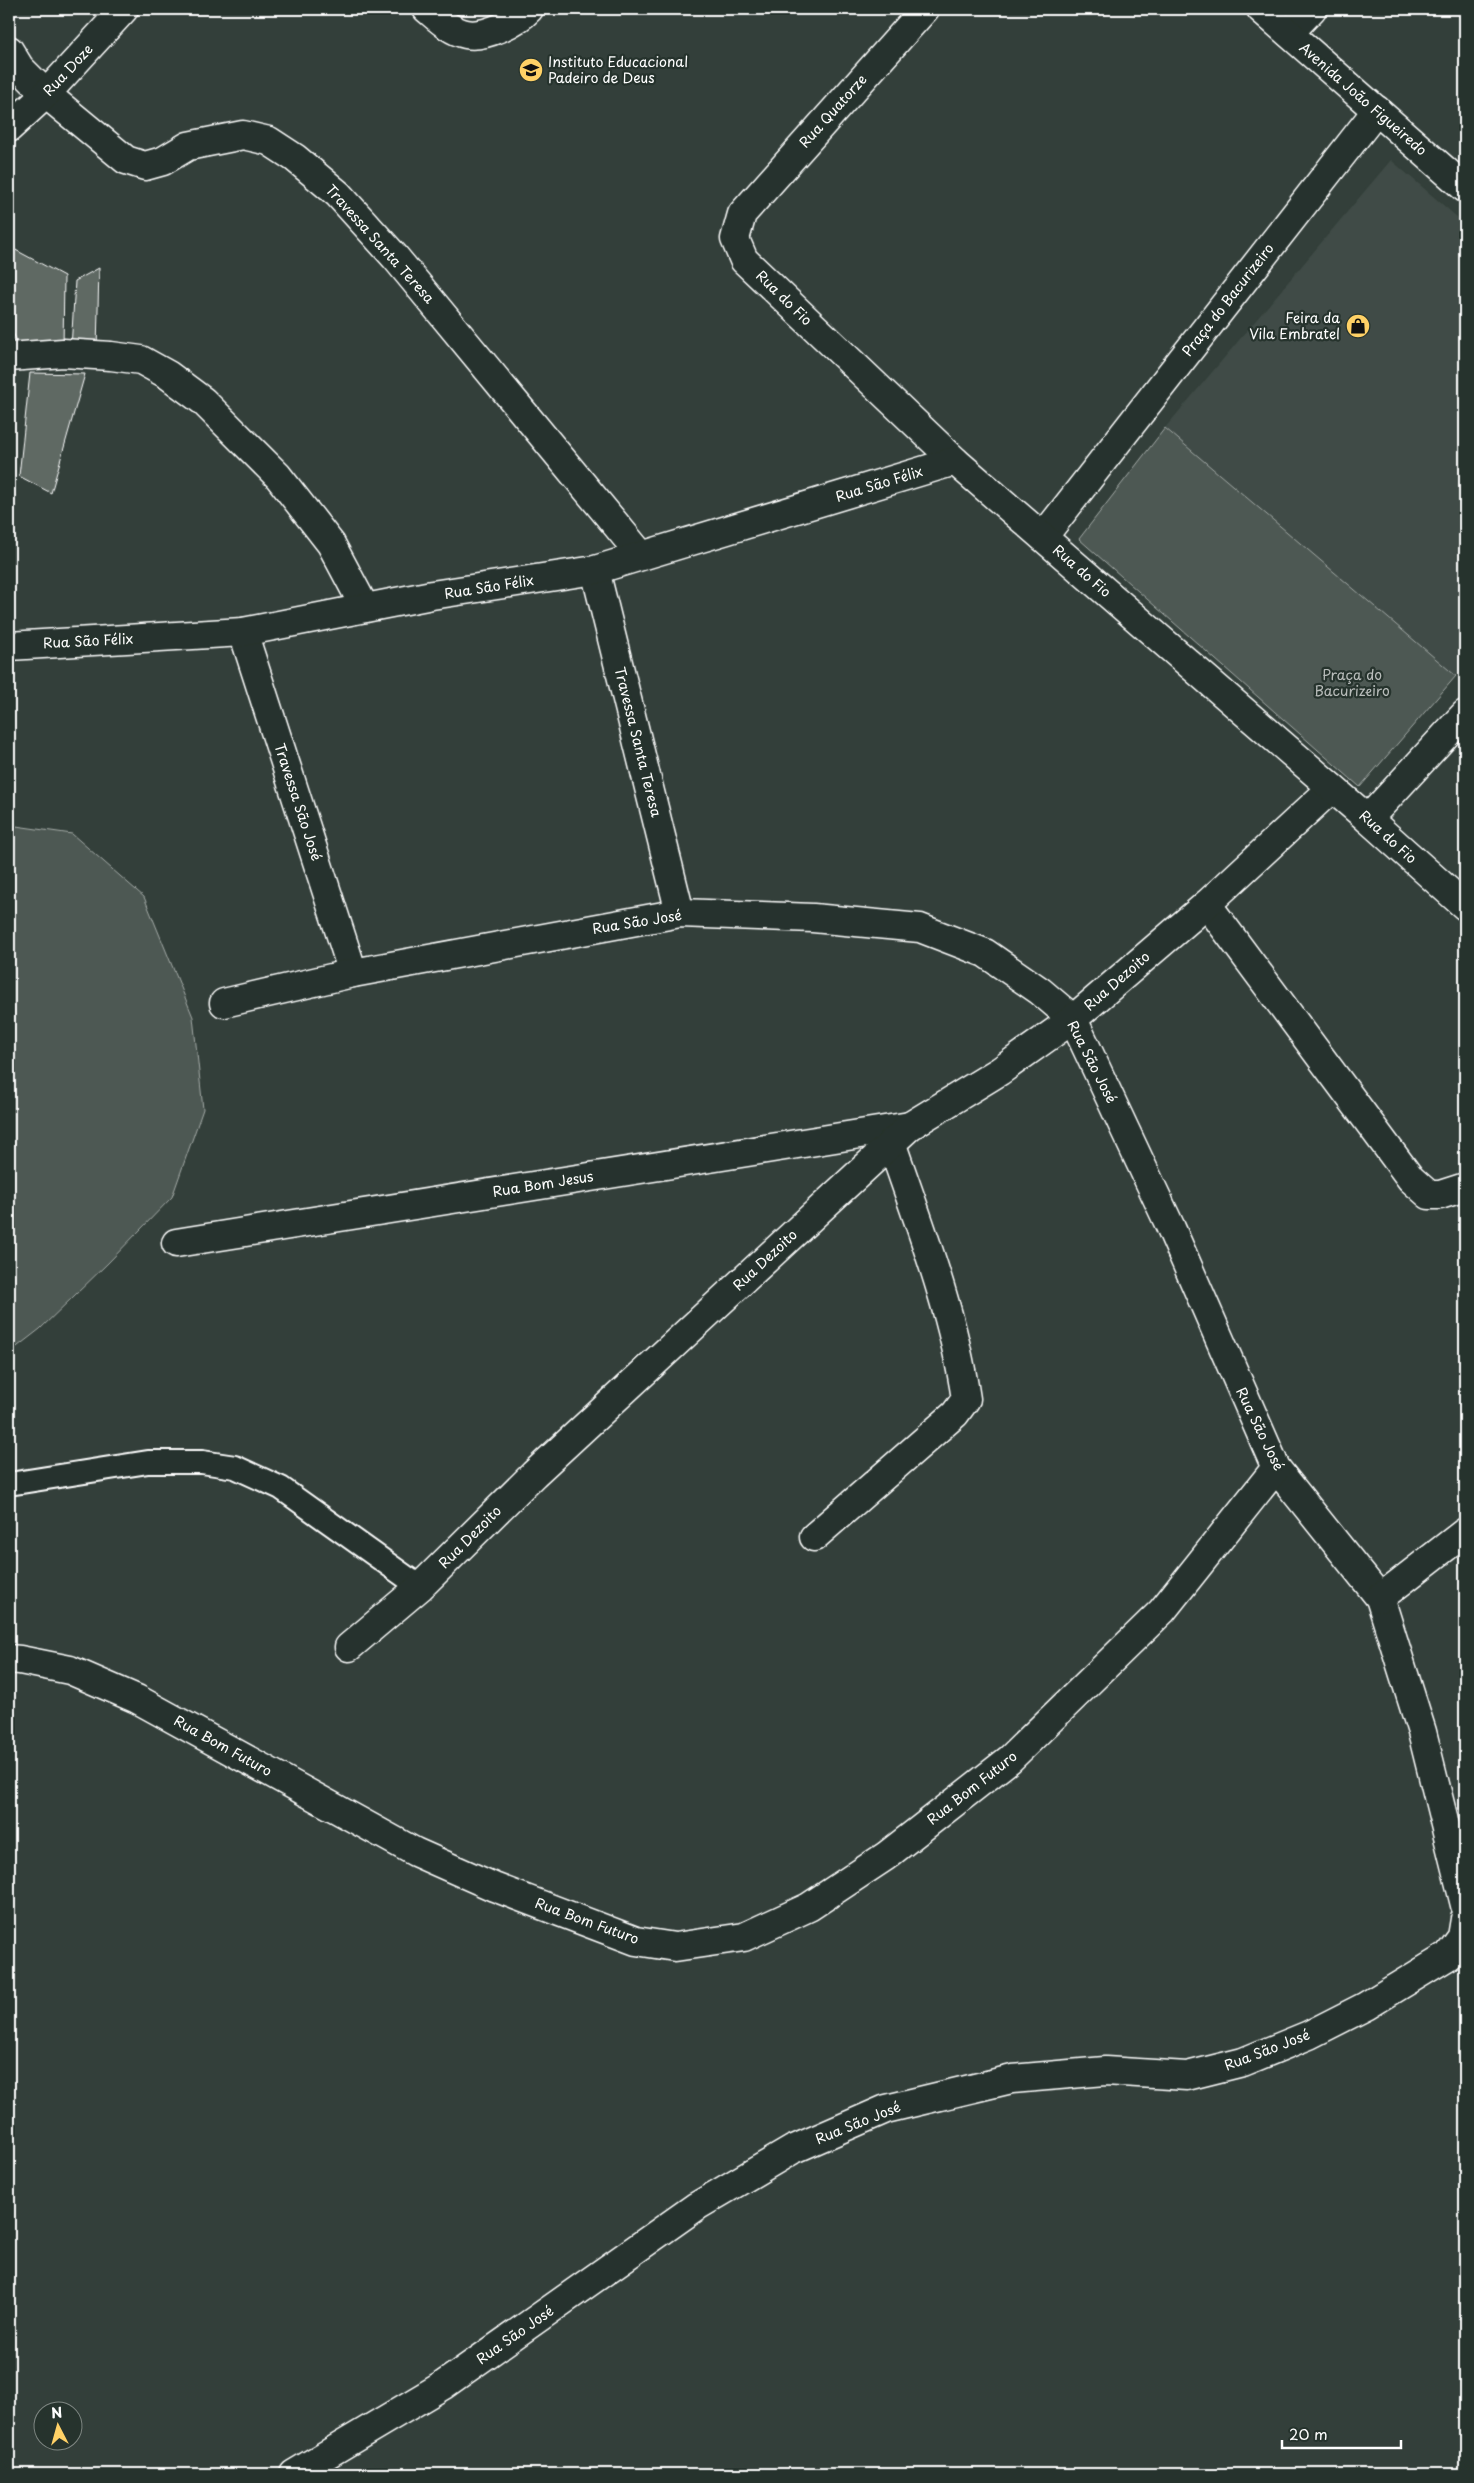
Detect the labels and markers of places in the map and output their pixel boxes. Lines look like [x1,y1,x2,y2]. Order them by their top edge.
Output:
place label: Instituto Educacional Padeiro de Deus [548,51,688,88]
school or university icon: Instituto Educacional Padeiro de Deus [518,57,544,83]
place label: Feira da Vila Embratel [1249,307,1340,344]
shop icon: Feira da Vila Embratel [1345,313,1371,339]

